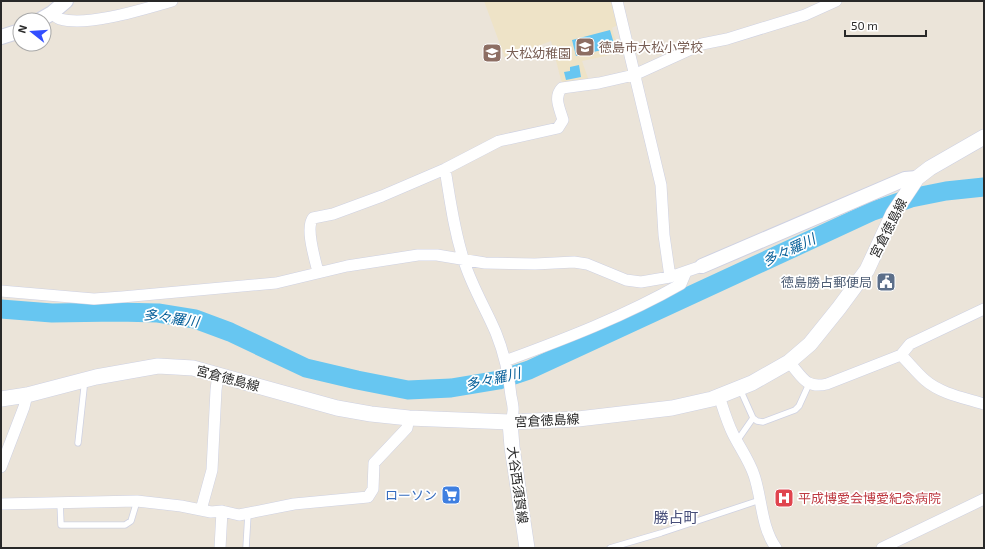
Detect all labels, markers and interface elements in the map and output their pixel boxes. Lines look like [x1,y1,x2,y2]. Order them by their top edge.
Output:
north arrow [12,12,52,52]
scale bar [845,12,926,38]
text: 50 m [851,18,878,32]
text: N [15,23,29,35]
school or university icon: 徳島市大松小学校 [574,36,596,58]
place label: 徳島市大松小学校 [599,39,703,55]
school or university icon: 大松幼稚園 [481,42,503,64]
place label: 大松幼稚園 [506,45,571,61]
street label: 宮倉徳島線 [866,195,910,261]
water label: 多々羅川 [760,229,820,269]
public building icon: 徳島勝占郵便局 [875,271,897,293]
place label: 徳島勝占郵便局 [781,274,872,290]
water label: 多々羅川 [142,305,202,330]
street label: 宮倉徳島線 [195,362,261,394]
water label: 多々羅川 [464,363,524,393]
street label: 宮倉徳島線 [514,410,580,430]
street label: 大谷西須賀線 [505,445,531,525]
supermarket icon: ローソン [440,484,462,506]
place label: ローソン [385,487,437,503]
hospital icon: 平成博愛会博愛紀念病院 [773,487,795,509]
place label: 平成博愛会博愛紀念病院 [798,490,941,506]
district label: 勝占町 [653,508,699,526]

